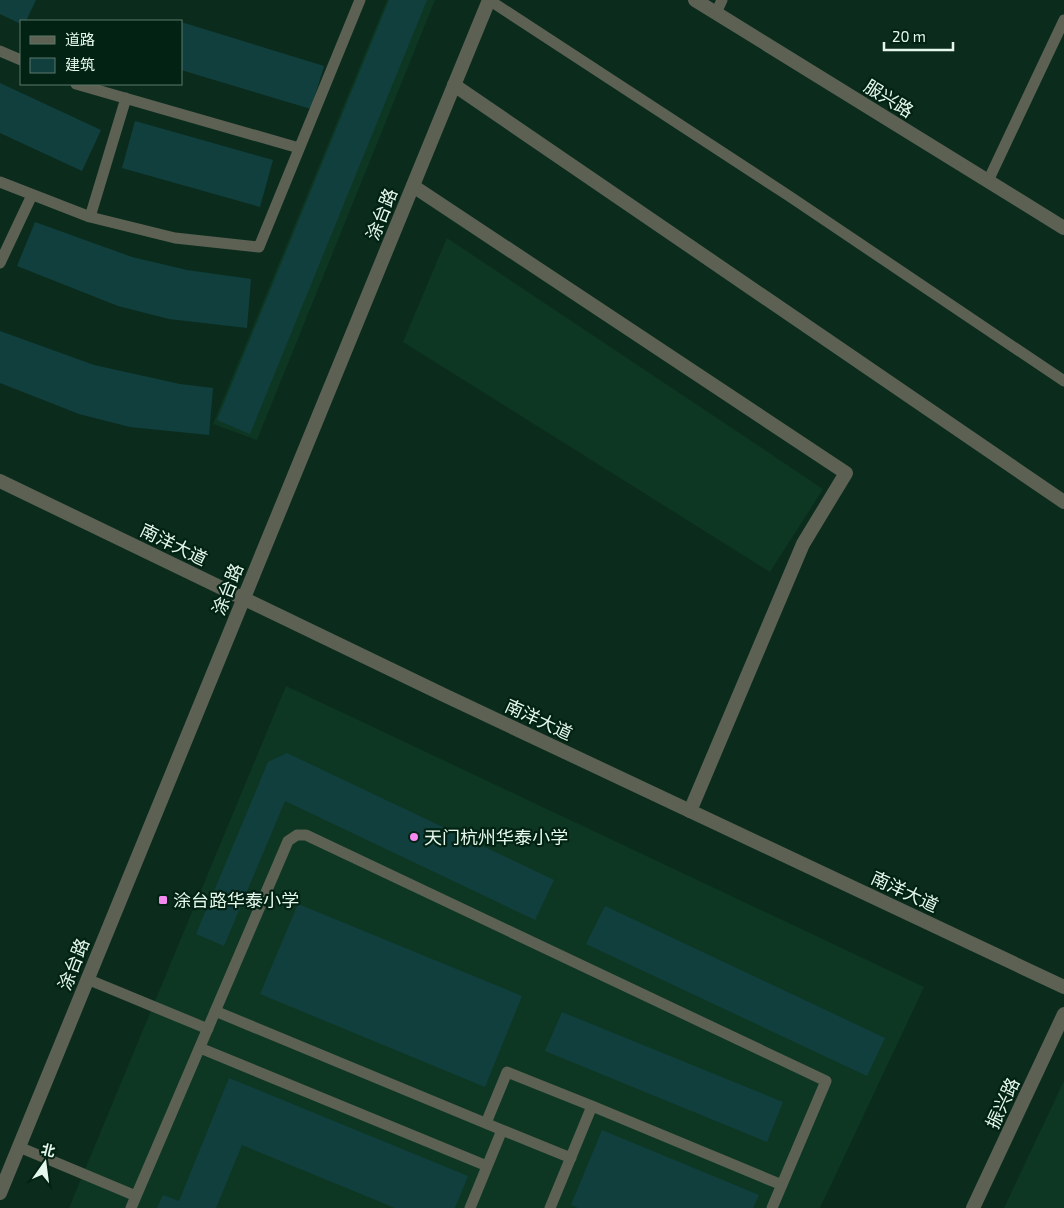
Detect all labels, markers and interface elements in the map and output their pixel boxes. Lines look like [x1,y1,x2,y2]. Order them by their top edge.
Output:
legend [20,20,182,85]
scale bar [884,20,953,52]
text: 20 m [892,27,926,45]
text: 道路 [65,30,95,48]
text: 建筑 [65,55,95,73]
street label: 服兴路 [860,74,918,122]
street label: 涂台路 [361,185,401,243]
street label: 南洋大道 [137,518,211,570]
street label: 涂台路 [207,560,247,618]
street label: 南洋大道 [502,694,576,744]
place label: 天门杭州华泰小学 [424,826,568,848]
marker: 天门杭州华泰小学 [408,831,420,843]
street label: 南洋大道 [868,866,942,916]
place label: 涂台路华泰小学 [173,889,299,911]
marker: 涂台路华泰小学 [157,894,169,906]
street label: 涂台路 [53,935,93,993]
street label: 振兴路 [981,1074,1023,1132]
north arrow [20,1138,70,1188]
text: 北 [39,1140,57,1160]

